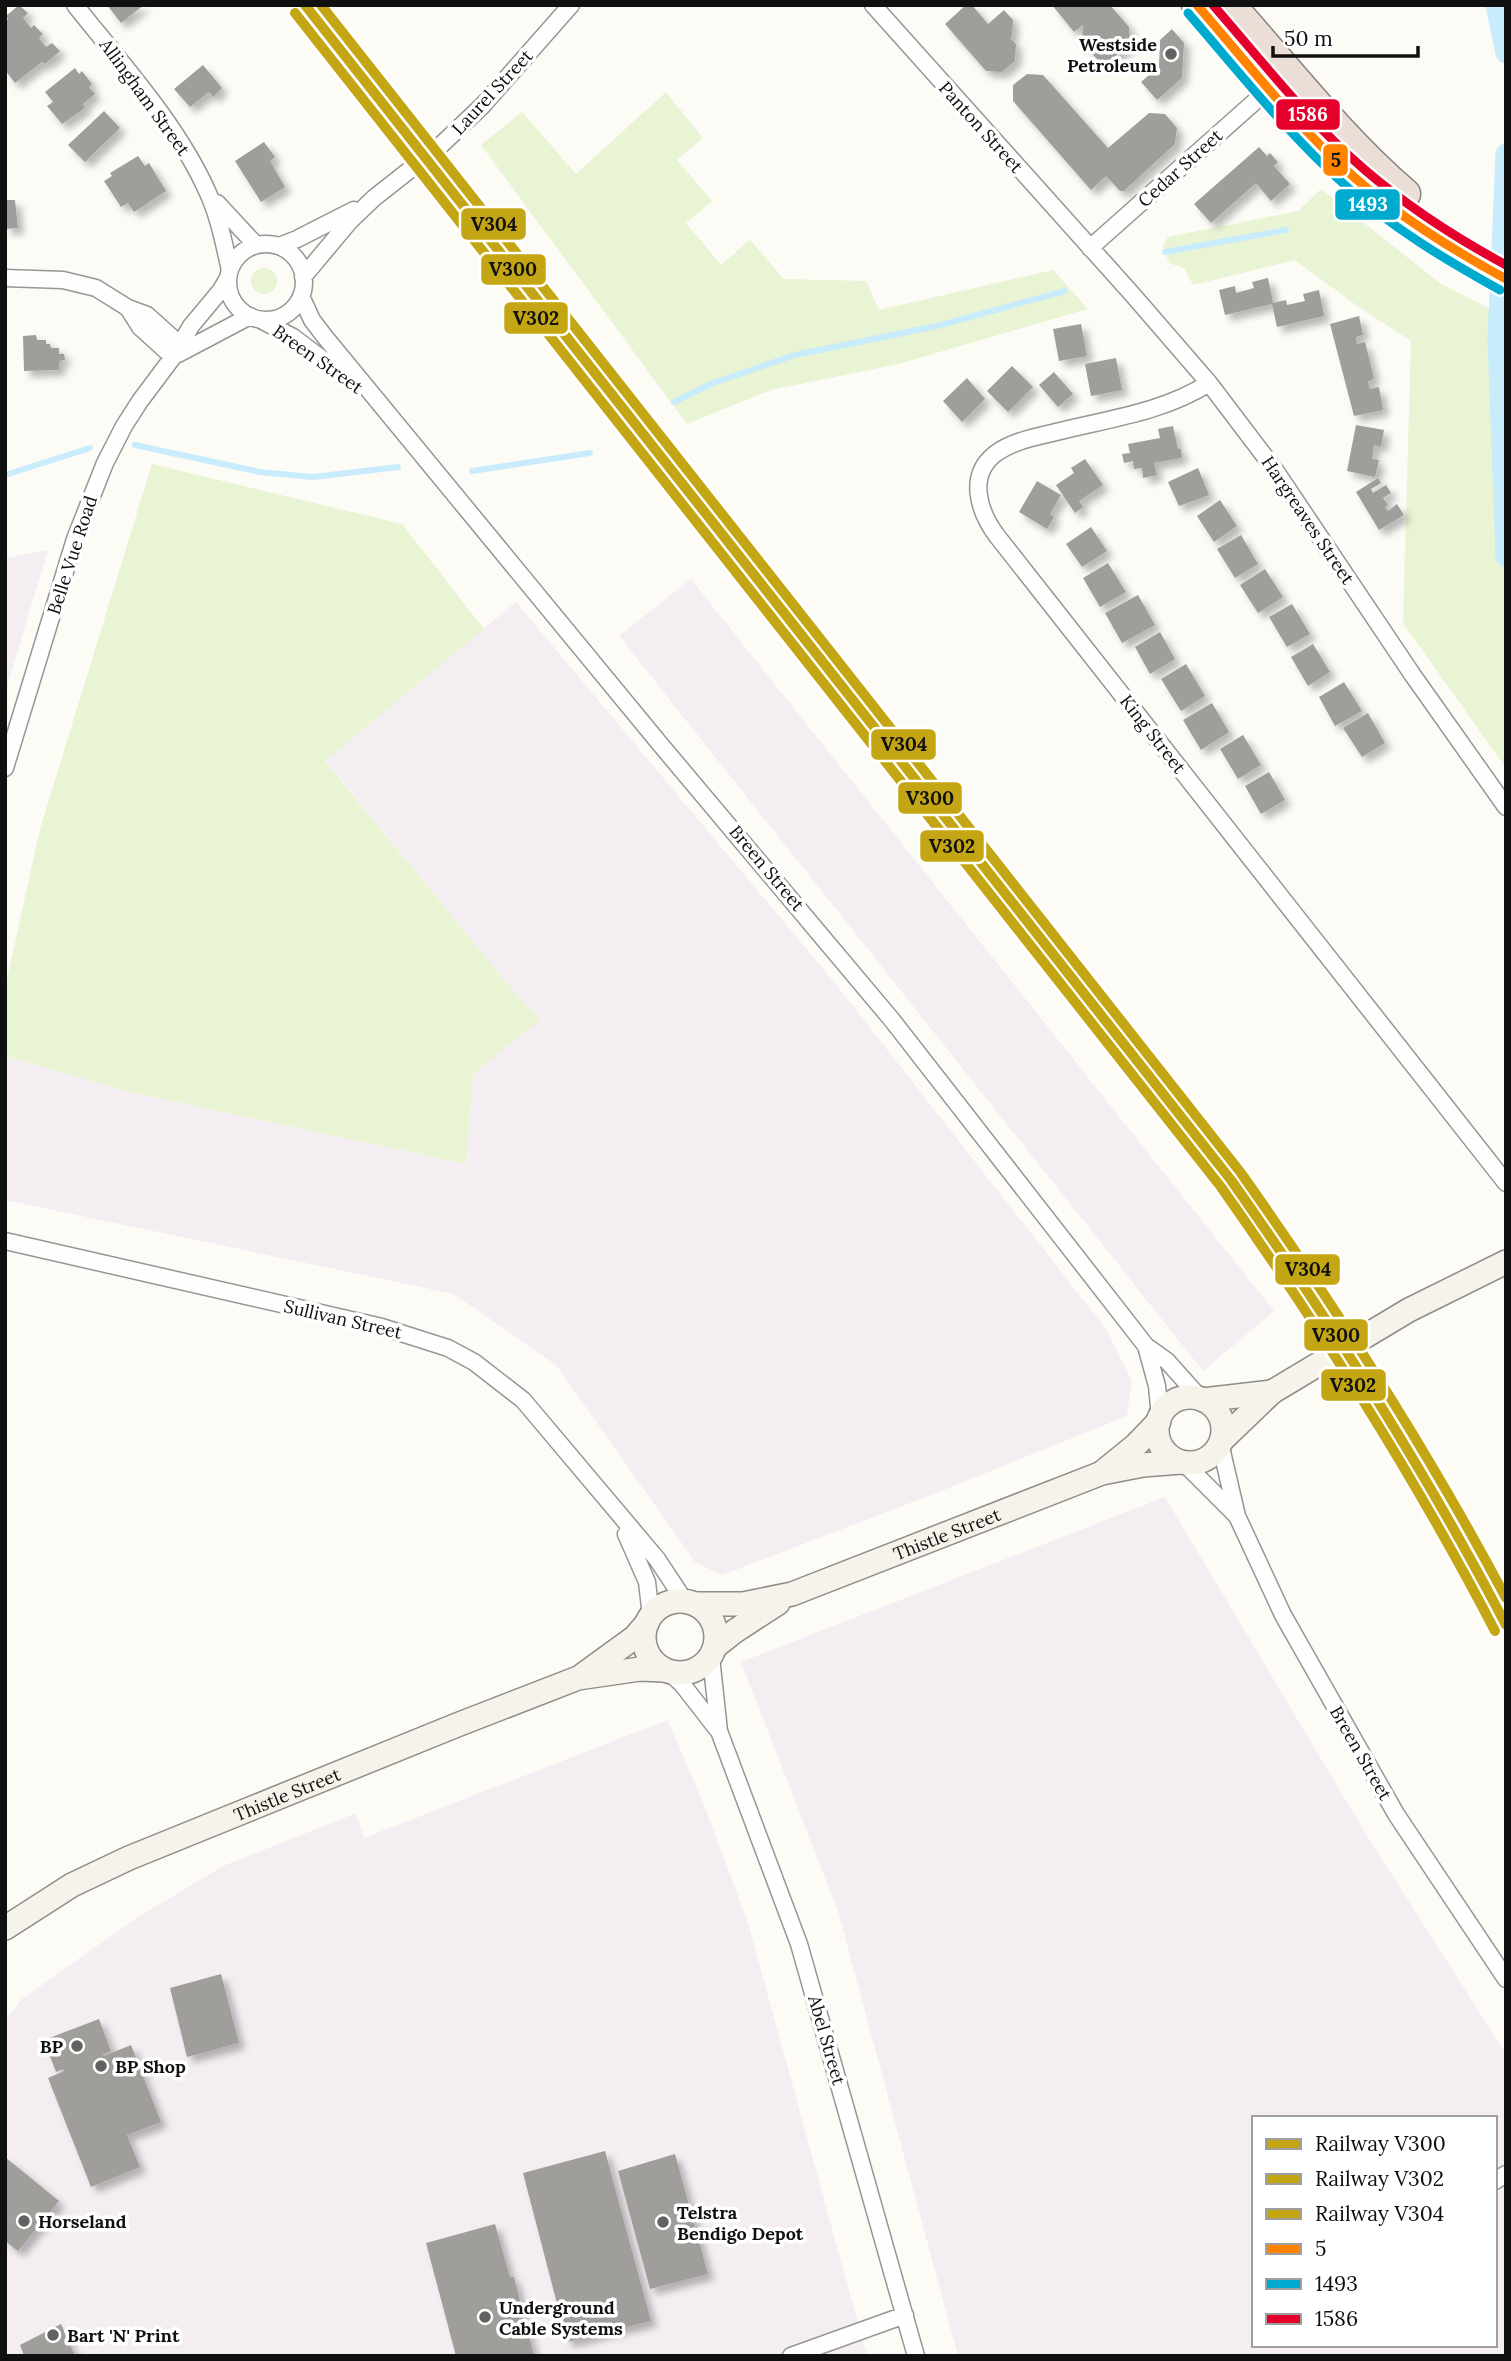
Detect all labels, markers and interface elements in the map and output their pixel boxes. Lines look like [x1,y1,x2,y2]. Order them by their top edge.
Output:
scale bar [1273,14,1418,58]
text: 50 m [1284,25,1333,52]
street label: Allingham Street [94,33,195,160]
place label: Westside Petroleum [1067,33,1157,77]
street label: Laurel Street [446,44,538,140]
marker: Westside Petroleum [1163,46,1179,62]
street label: Panton Street [934,77,1028,177]
line badge: 1586 [1275,98,1341,131]
text: 1586 [1288,102,1328,126]
street label: Cedar Street [1133,124,1227,212]
line badge: 5 [1322,143,1349,177]
text: 5 [1331,148,1341,172]
line badge: 1493 [1334,188,1401,221]
text: 1493 [1348,192,1388,216]
line badge: V304 [460,207,527,241]
text: V304 [471,212,517,236]
line badge: V300 [480,253,547,286]
text: V300 [489,257,537,281]
line badge: V302 [503,301,569,335]
text: V302 [513,306,559,330]
street label: Breen Street [268,320,368,399]
street label: Hargreaves Street [1256,451,1360,589]
street label: Belle Vue Road [42,492,102,617]
street label: King Street [1115,690,1191,778]
line badge: V304 [870,728,937,761]
text: V304 [881,732,927,756]
line badge: V300 [897,781,963,815]
text: V300 [906,786,954,810]
street label: Breen Street [724,820,810,916]
line badge: V302 [919,829,985,863]
text: V302 [929,834,975,858]
line badge: V304 [1274,1253,1341,1286]
text: V304 [1285,1257,1331,1281]
street label: Sullivan Street [282,1294,404,1344]
line badge: V300 [1303,1318,1369,1352]
text: V300 [1312,1323,1360,1347]
line badge: V302 [1320,1368,1387,1402]
text: V302 [1330,1373,1376,1397]
street label: Thistle Street [890,1502,1004,1565]
street label: Breen Street [1325,1702,1397,1804]
street label: Thistle Street [230,1762,344,1826]
street label: Abel Street [803,1992,851,2087]
place label: BP [40,2035,63,2058]
marker: BP [69,2038,85,2054]
place label: BP Shop [115,2055,186,2078]
marker: BP Shop [93,2058,109,2074]
legend [1252,2116,1497,2347]
text: Railway V300 [1315,2130,1446,2157]
text: Railway V302 [1315,2165,1444,2192]
text: Railway V304 [1315,2200,1444,2227]
place label: Telstra Bendigo Depot [677,2201,804,2245]
place label: Horseland [38,2210,127,2233]
marker: Horseland [16,2213,32,2229]
marker: Telstra Bendigo Depot [655,2214,671,2230]
text: 5 [1315,2235,1326,2262]
text: 1493 [1315,2270,1358,2297]
place label: Underground Cable Systems [499,2296,623,2340]
text: 1586 [1315,2305,1358,2332]
marker: Underground Cable Systems [477,2309,493,2325]
place label: Bart 'N' Print [67,2324,180,2347]
marker: Bart 'N' Print [45,2327,61,2343]

